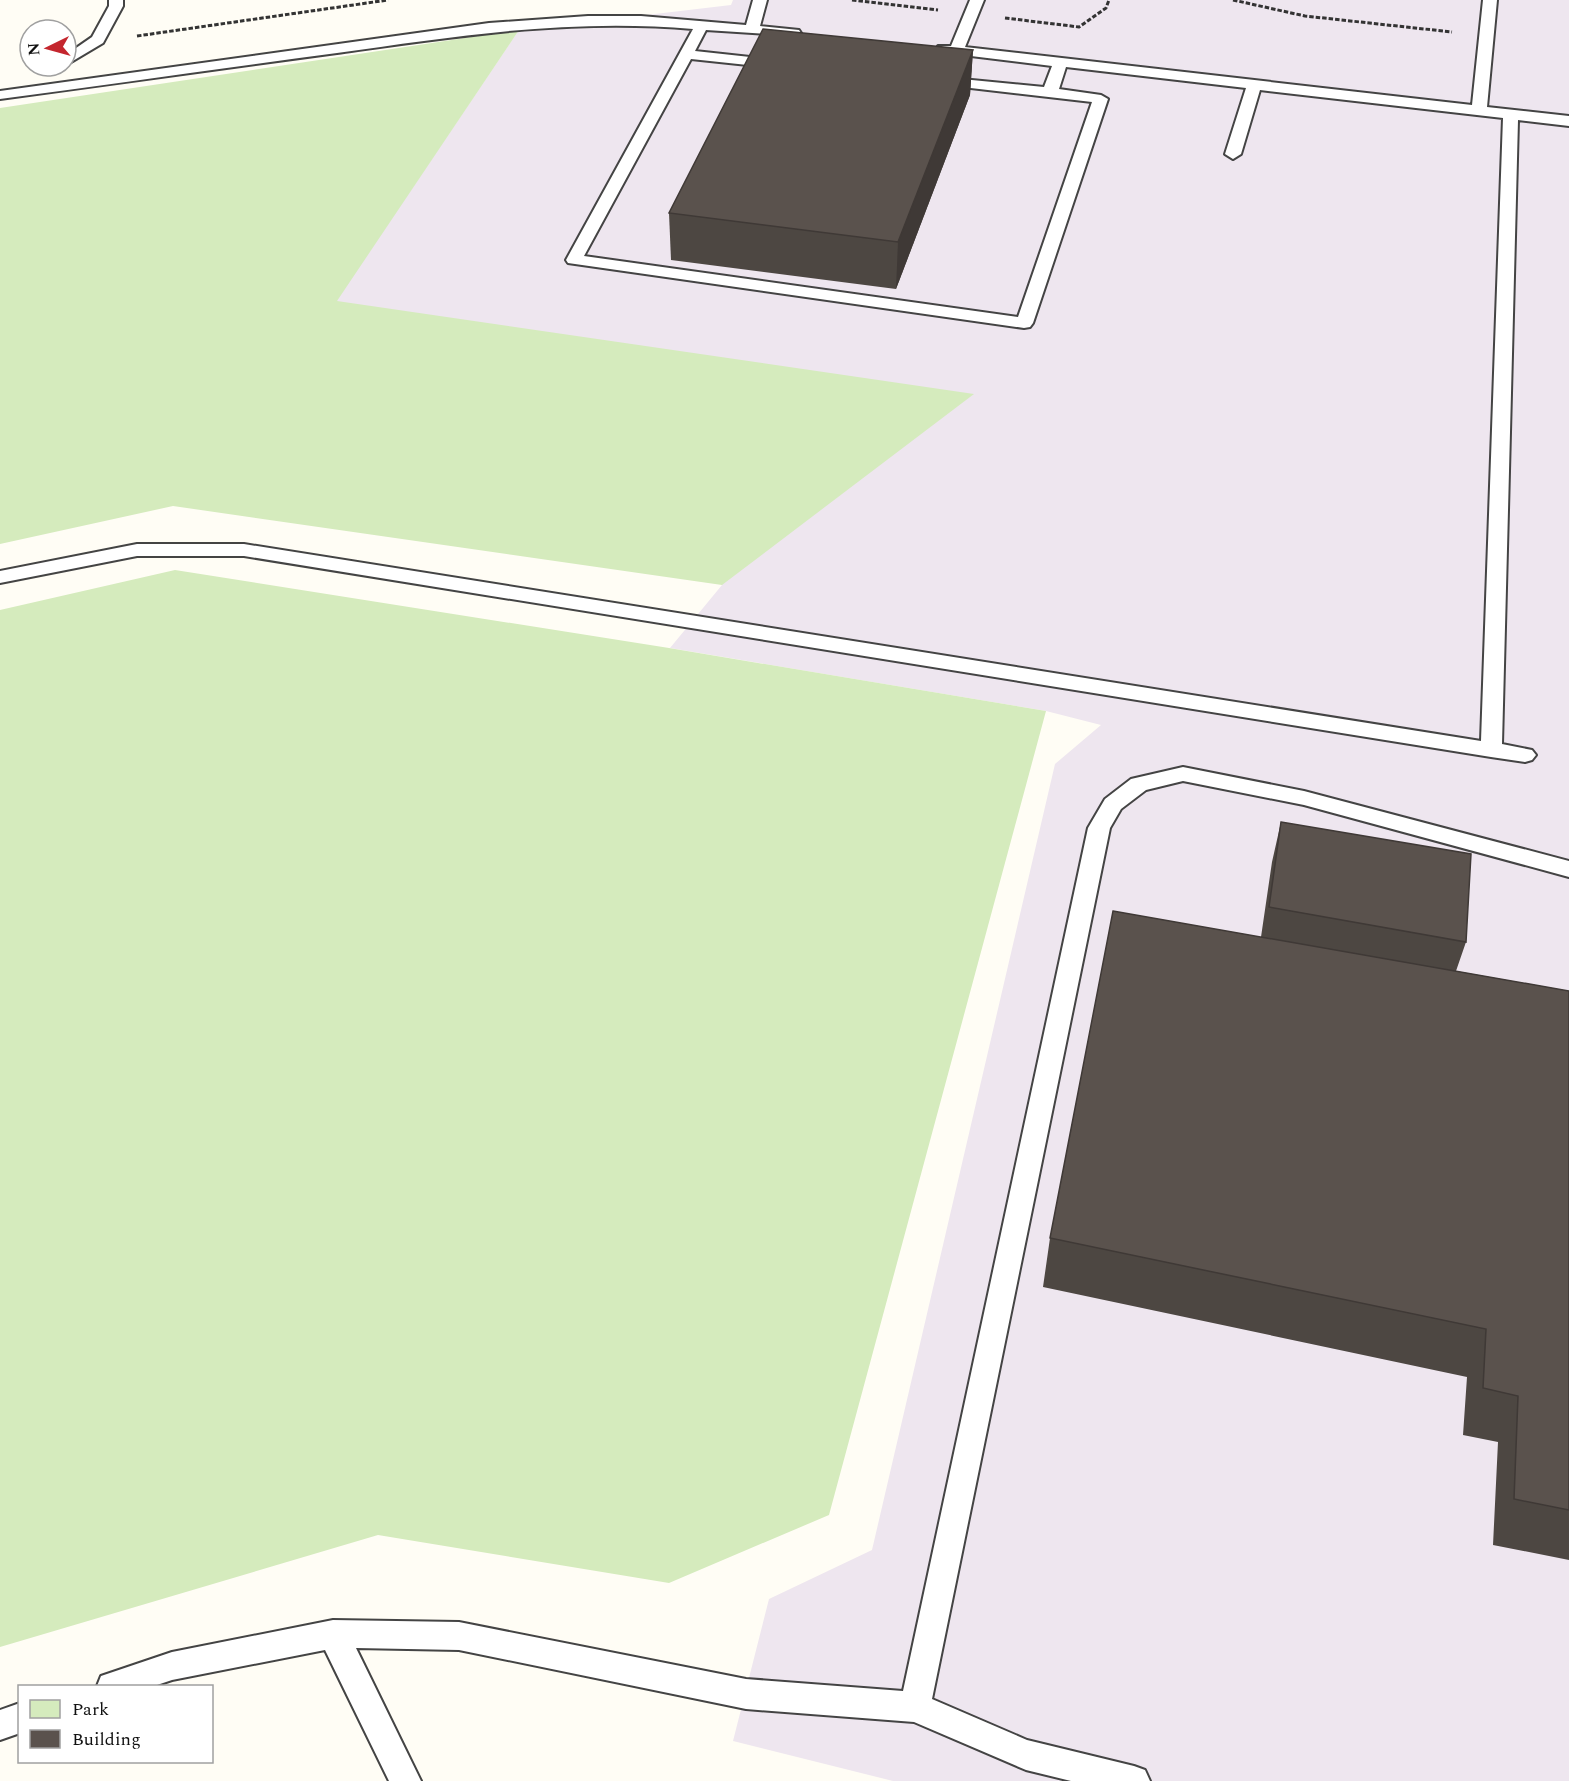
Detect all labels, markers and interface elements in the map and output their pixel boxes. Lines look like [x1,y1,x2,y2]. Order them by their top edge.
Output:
north arrow [18,18,78,78]
text: N [22,42,47,57]
legend [18,1685,213,1763]
text: Park [72,1696,109,1723]
text: Building [72,1726,141,1753]

